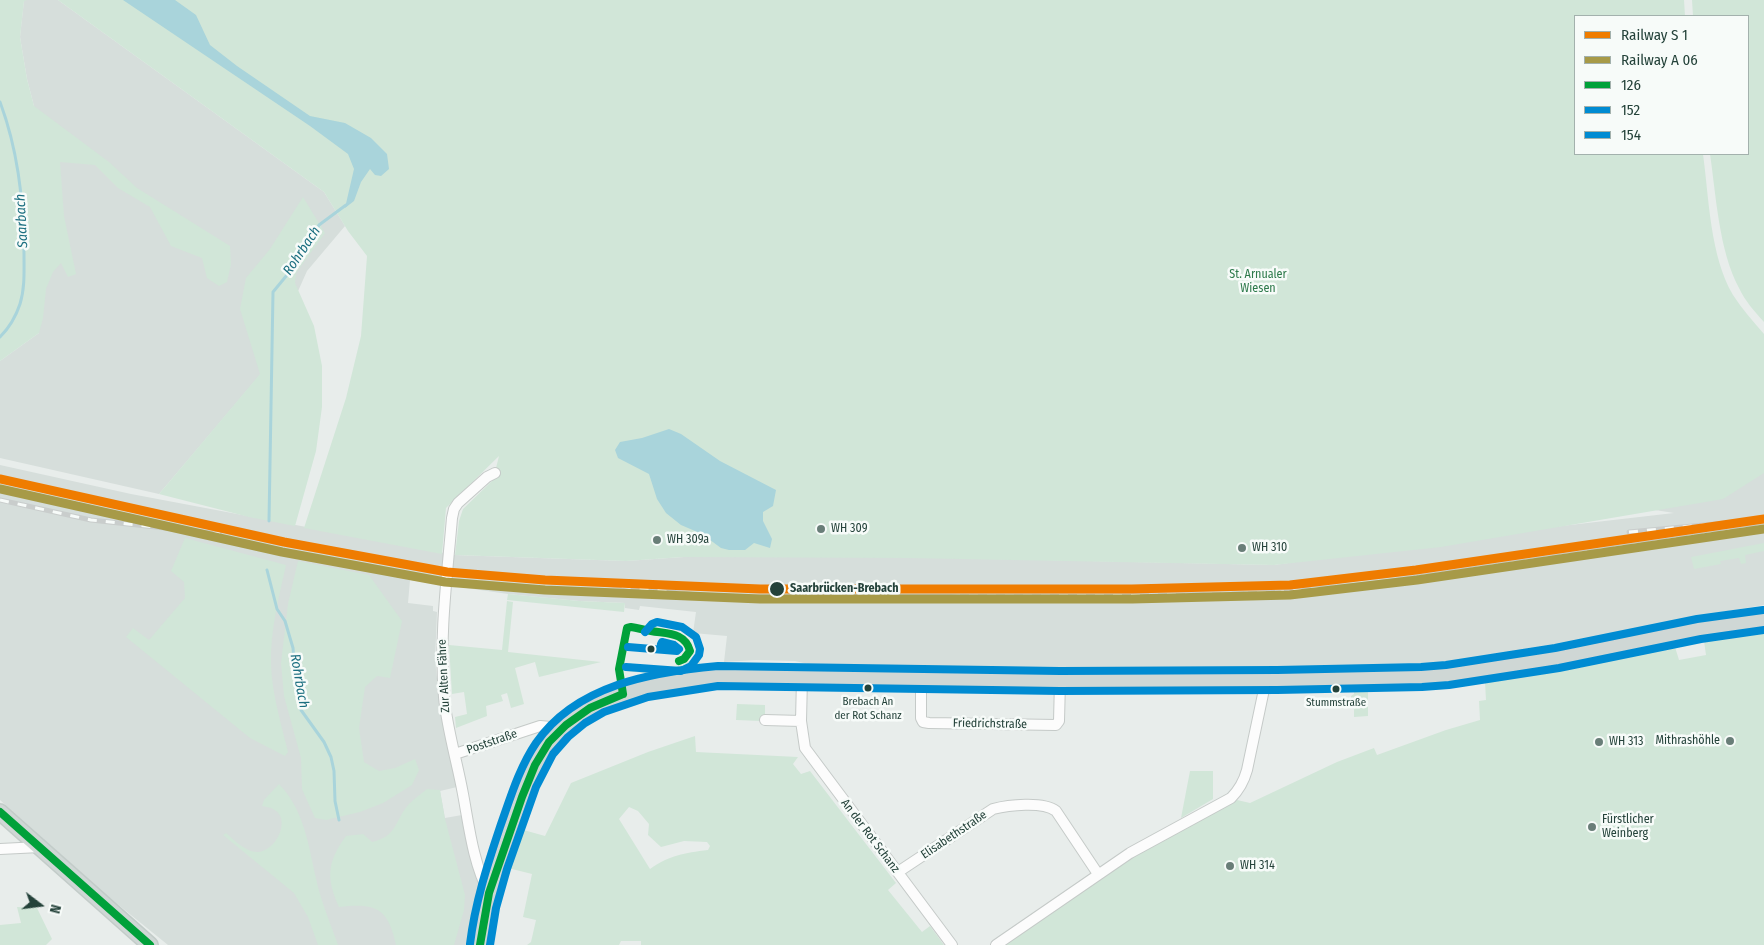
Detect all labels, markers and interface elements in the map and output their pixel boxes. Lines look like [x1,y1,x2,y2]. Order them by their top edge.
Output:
legend [1574,15,1749,155]
text: Railway S 1 [1621,26,1688,44]
text: Railway A 06 [1621,51,1698,69]
text: 126 [1621,76,1641,94]
text: 152 [1621,101,1640,119]
text: 154 [1621,126,1641,144]
water label: Saarbach [12,194,32,248]
water label: Rohrbach [280,224,324,278]
park label: St. Arnualer Wiesen [1229,268,1287,296]
place label: WH 309 [831,522,867,536]
marker: WH 309 [815,523,827,535]
place label: WH 309a [667,533,709,547]
marker: WH 309a [651,534,663,546]
place label: WH 310 [1252,541,1287,555]
marker: WH 310 [1236,542,1248,554]
marker: Saarbrücken-Brebach [768,580,786,598]
place label: Saarbrücken-Brebach [790,582,898,596]
street label: Zur Alten Fähre [435,639,453,713]
unlabelled marker [646,644,656,654]
water label: Rohrbach [286,653,312,709]
marker: Brebach An der Rot Schanz [863,683,873,693]
marker: Stummstraße [1331,684,1341,694]
place label: Brebach An der Rot Schanz [834,695,902,721]
place label: Stummstraße [1306,696,1366,710]
street label: Friedrichstraße [953,716,1027,732]
street label: Poststraße [465,727,519,757]
place label: Mithrashöhle [1655,734,1720,748]
place label: WH 313 [1609,735,1643,749]
marker: Mithrashöhle [1724,735,1736,747]
marker: WH 313 [1593,736,1605,748]
street label: An der Rot Schanz [838,796,902,876]
street label: Elisabethstraße [918,808,990,862]
place label: Fürstlicher Weinberg [1602,813,1654,841]
marker: Fürstlicher Weinberg [1586,821,1598,833]
place label: WH 314 [1240,859,1275,873]
marker: WH 314 [1224,860,1236,872]
north arrow [15,880,65,930]
text: N [46,903,64,915]

